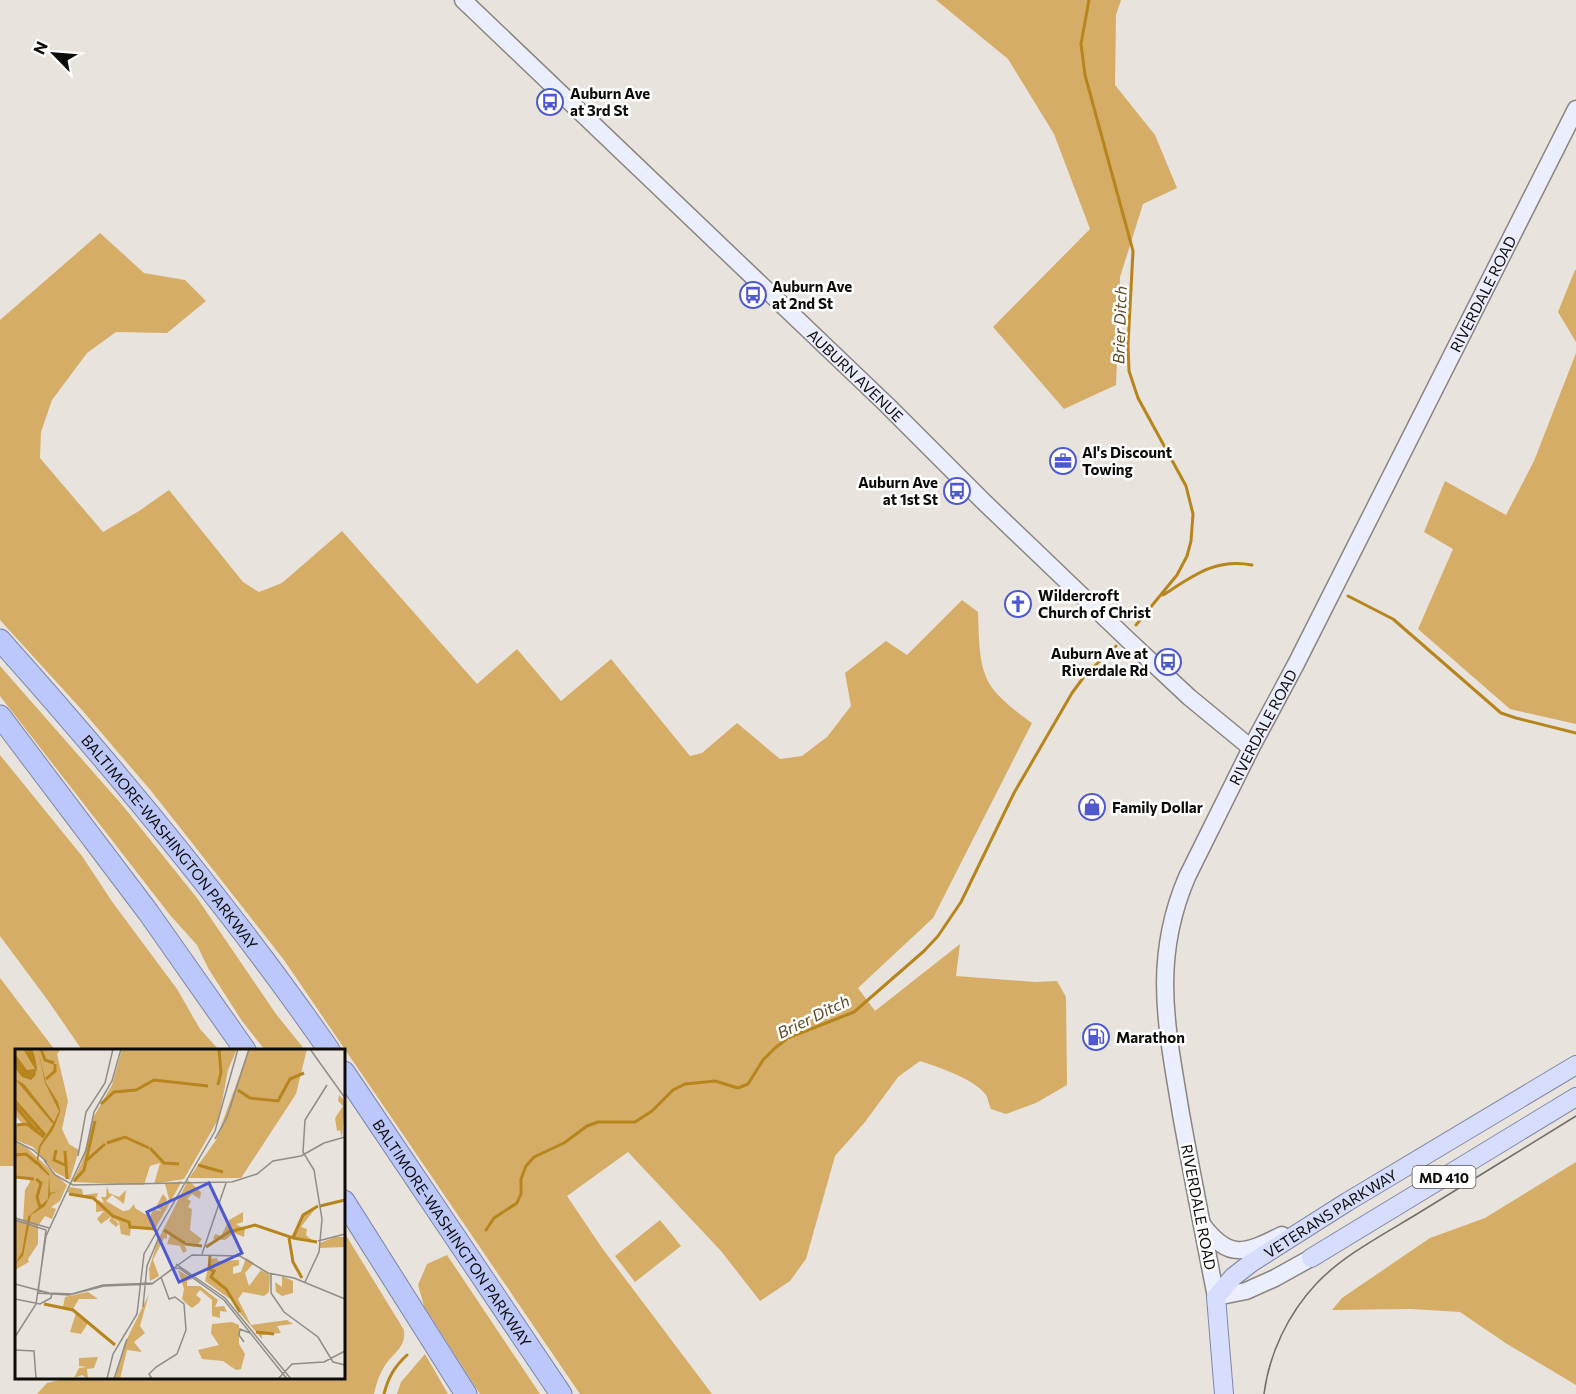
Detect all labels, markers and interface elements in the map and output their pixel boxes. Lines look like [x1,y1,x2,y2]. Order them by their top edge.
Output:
north arrow [24,24,84,84]
text: N [29,38,51,57]
place label: Auburn Ave at 3rd St [570,84,650,119]
bus stop icon: Auburn Ave at 3rd St [535,87,565,117]
street label: RIVERDALE ROAD [1446,233,1520,355]
place label: Auburn Ave at 2nd St [772,277,852,312]
bus stop icon: Auburn Ave at 2nd St [738,280,768,310]
water label: Brier Ditch [1108,286,1130,364]
street label: AUBURN AVENUE [804,325,907,425]
place label: Al's Discount Towing [1082,443,1172,478]
office icon: Al's Discount Towing [1048,446,1078,476]
place label: Auburn Ave at 1st St [858,473,938,508]
bus stop icon: Auburn Ave at 1st St [942,476,972,506]
place label: Wildercroft Church of Christ [1038,586,1151,621]
church icon: Wildercroft Church of Christ [1003,589,1033,619]
place label: Auburn Ave at Riverdale Rd [1051,644,1148,679]
bus stop icon: Auburn Ave at Riverdale Rd [1153,647,1183,677]
street label: RIVERDALE ROAD [1225,666,1300,788]
street label: BALTIMORE-WASHINGTON PARKWAY [78,731,262,953]
shop icon: Family Dollar [1077,792,1107,822]
place label: Family Dollar [1112,798,1203,816]
water label: Brier Ditch [774,990,852,1042]
fuel station icon: Marathon [1081,1022,1111,1052]
place label: Marathon [1116,1028,1185,1046]
inset map [15,1049,345,1379]
street label: BALTIMORE-WASHINGTON PARKWAY [369,1116,536,1350]
street label: RIVERDALE ROAD [1178,1143,1220,1271]
street label: VETERANS PARKWAY [1260,1165,1400,1262]
road number: MD 410 [1412,1166,1476,1188]

